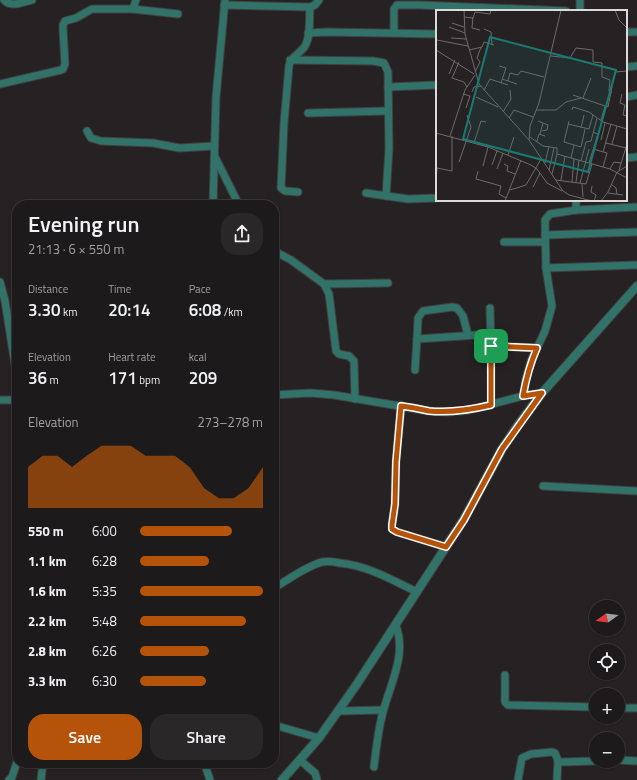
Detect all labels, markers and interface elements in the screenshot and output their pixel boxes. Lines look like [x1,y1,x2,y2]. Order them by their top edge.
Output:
inset map [436,10,627,201]
text: Evening run [28,207,139,241]
button: share [221,213,263,255]
text: 21:13 · 6 × 550 m [28,239,124,259]
text: Distance [28,281,68,297]
text: Time [108,281,131,297]
text: Pace [189,281,211,297]
text: 3.30 [28,297,61,323]
text: 20:14 [108,297,150,323]
text: 6:08 [189,297,221,323]
text: km [61,304,78,320]
text: /km [221,304,243,320]
pin [474,329,508,363]
icon: arrive [480,335,502,357]
text: Elevation [28,349,71,365]
text: Heart rate [108,349,156,365]
text: kcal [189,349,207,365]
text: 36 [28,365,47,391]
text: 171 [108,365,137,391]
text: 209 [189,365,217,391]
text: m [47,372,59,388]
text: bpm [137,372,160,388]
text: Elevation [28,412,79,432]
text: 273–278 m [197,412,263,432]
text: 550 m [28,521,64,541]
text: 6:00 [92,521,117,541]
text: 1.1 km [28,551,66,571]
text: 6:28 [92,551,117,571]
text: 1.6 km [28,581,66,601]
text: 5:35 [92,581,117,601]
north arrow [589,600,625,636]
map controls [589,600,625,768]
text: 2.2 km [28,611,66,631]
text: 5:48 [92,611,117,631]
text: 2.8 km [28,641,66,661]
text: 6:26 [92,641,117,661]
button: locate [589,644,625,680]
text: 3.3 km [28,671,66,691]
text: 6:30 [92,671,117,691]
button: + [589,688,625,724]
button: Save [28,714,142,760]
button: Share [150,714,263,760]
button: − [589,732,625,768]

